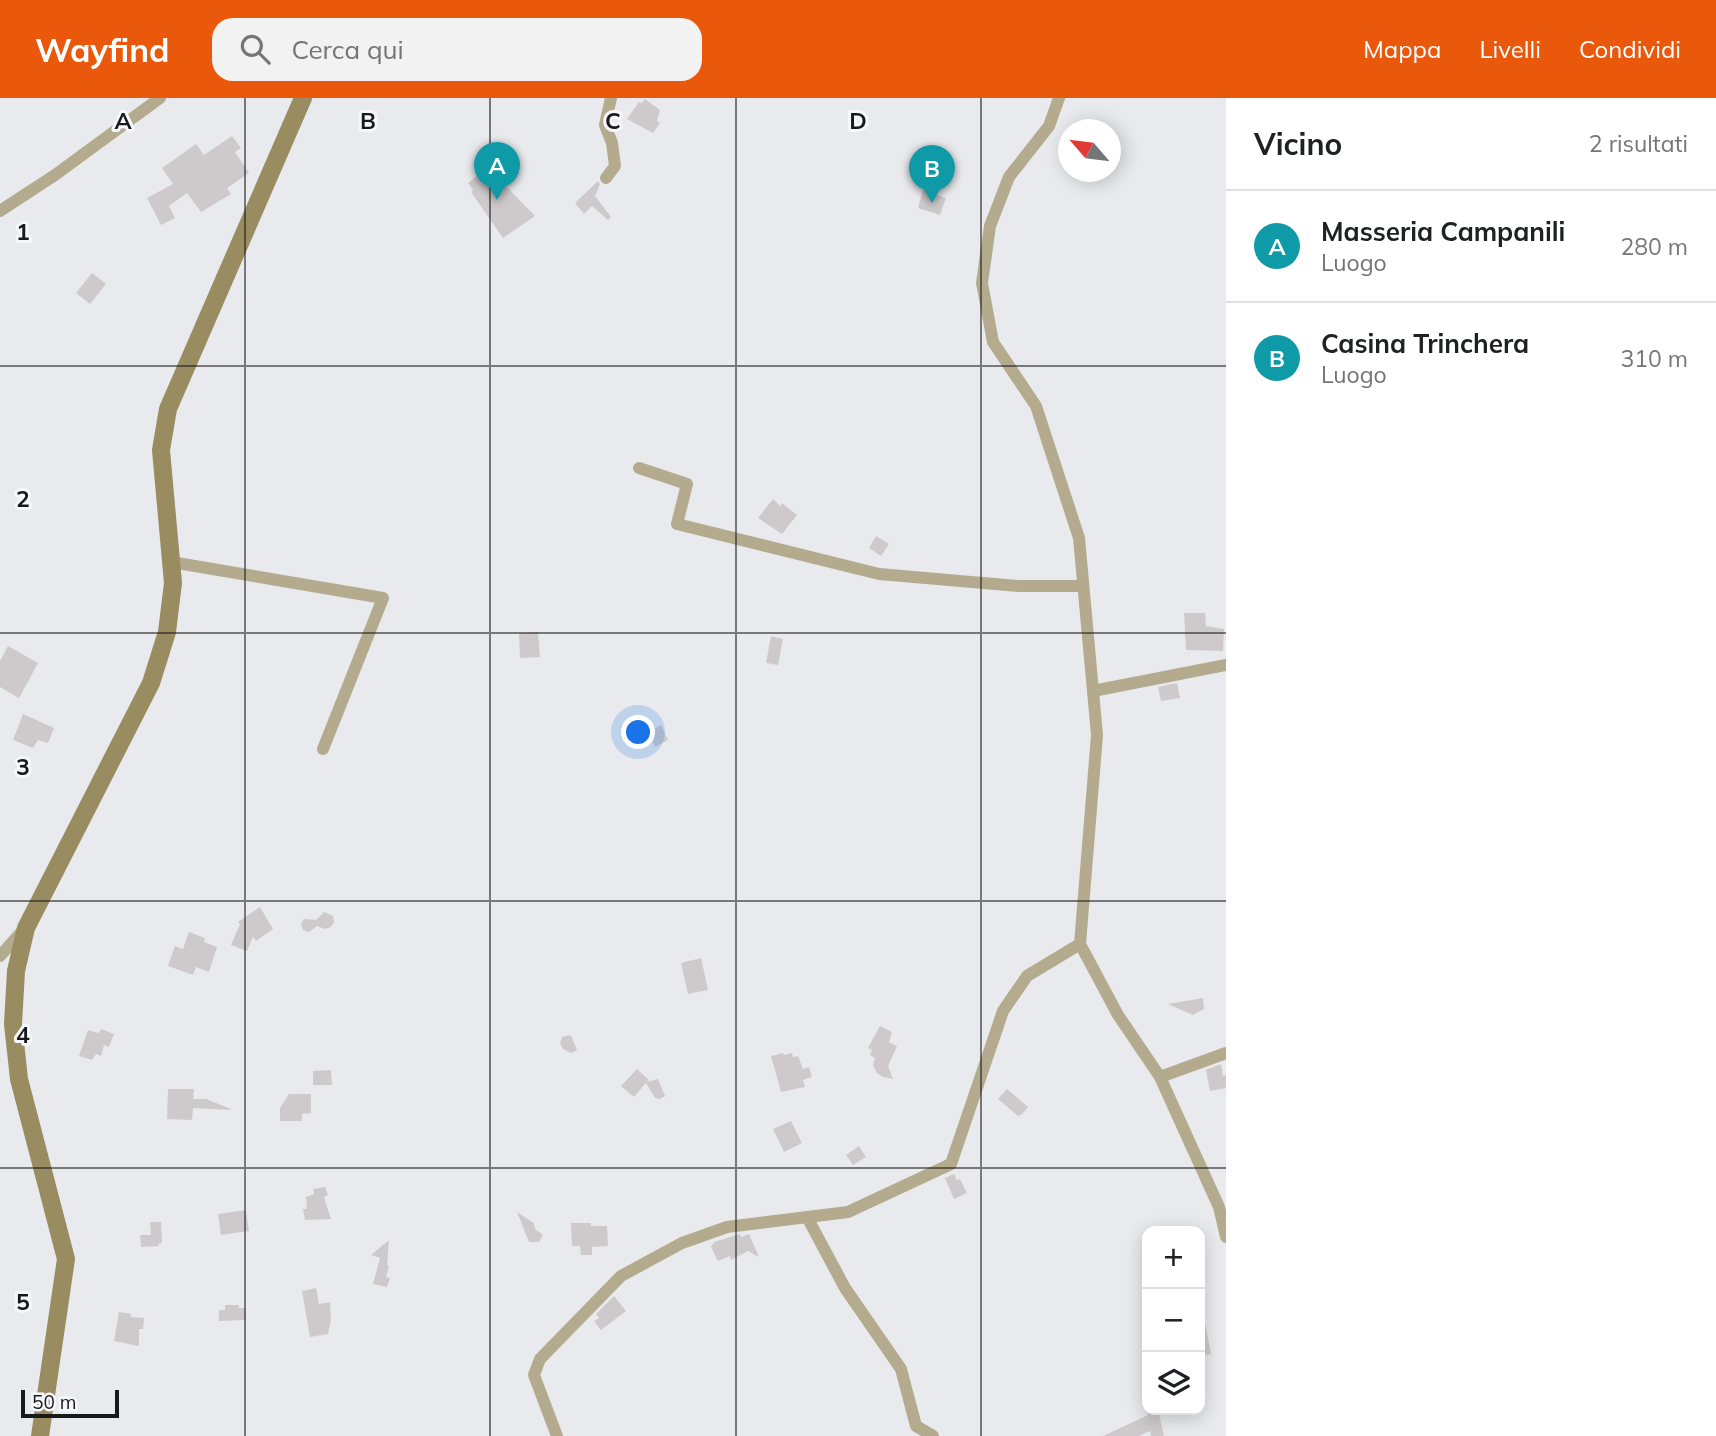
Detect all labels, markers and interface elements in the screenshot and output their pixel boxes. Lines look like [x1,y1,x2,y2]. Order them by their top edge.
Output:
search box [212,18,702,81]
text: Wayfind [35,29,170,70]
icon: search [236,30,274,68]
text: Cerca qui [292,33,404,66]
text: Mappa [1363,34,1441,64]
text: Livelli [1479,34,1541,64]
text: Condividi [1579,34,1681,64]
text: A [114,106,132,135]
text: B [360,106,376,135]
text: C [605,106,621,135]
text: D [849,106,867,135]
north arrow [1058,119,1121,182]
text: Vicino [1254,125,1342,163]
text: 2 risultati [1589,129,1688,158]
pin: A [474,142,520,200]
pin: B [909,145,955,203]
text: Masseria Campanili [1321,215,1565,248]
text: 1 [16,217,30,246]
text: A [1268,232,1286,261]
text: 280 m [1620,232,1688,261]
text: Luogo [1321,248,1387,277]
text: Casina Trinchera [1321,327,1529,360]
text: B [1269,344,1285,373]
text: 310 m [1620,344,1688,373]
text: Luogo [1321,360,1387,389]
text: 2 [16,484,30,513]
your location [621,715,655,749]
text: 3 [16,752,30,781]
text: 4 [16,1020,30,1049]
map controls [1142,1226,1205,1415]
button: + [1142,1226,1205,1289]
text: 5 [16,1287,30,1316]
button: − [1142,1289,1205,1352]
button: layers [1142,1352,1205,1415]
scale bar [21,1387,119,1419]
text: 50 m [32,1390,76,1414]

